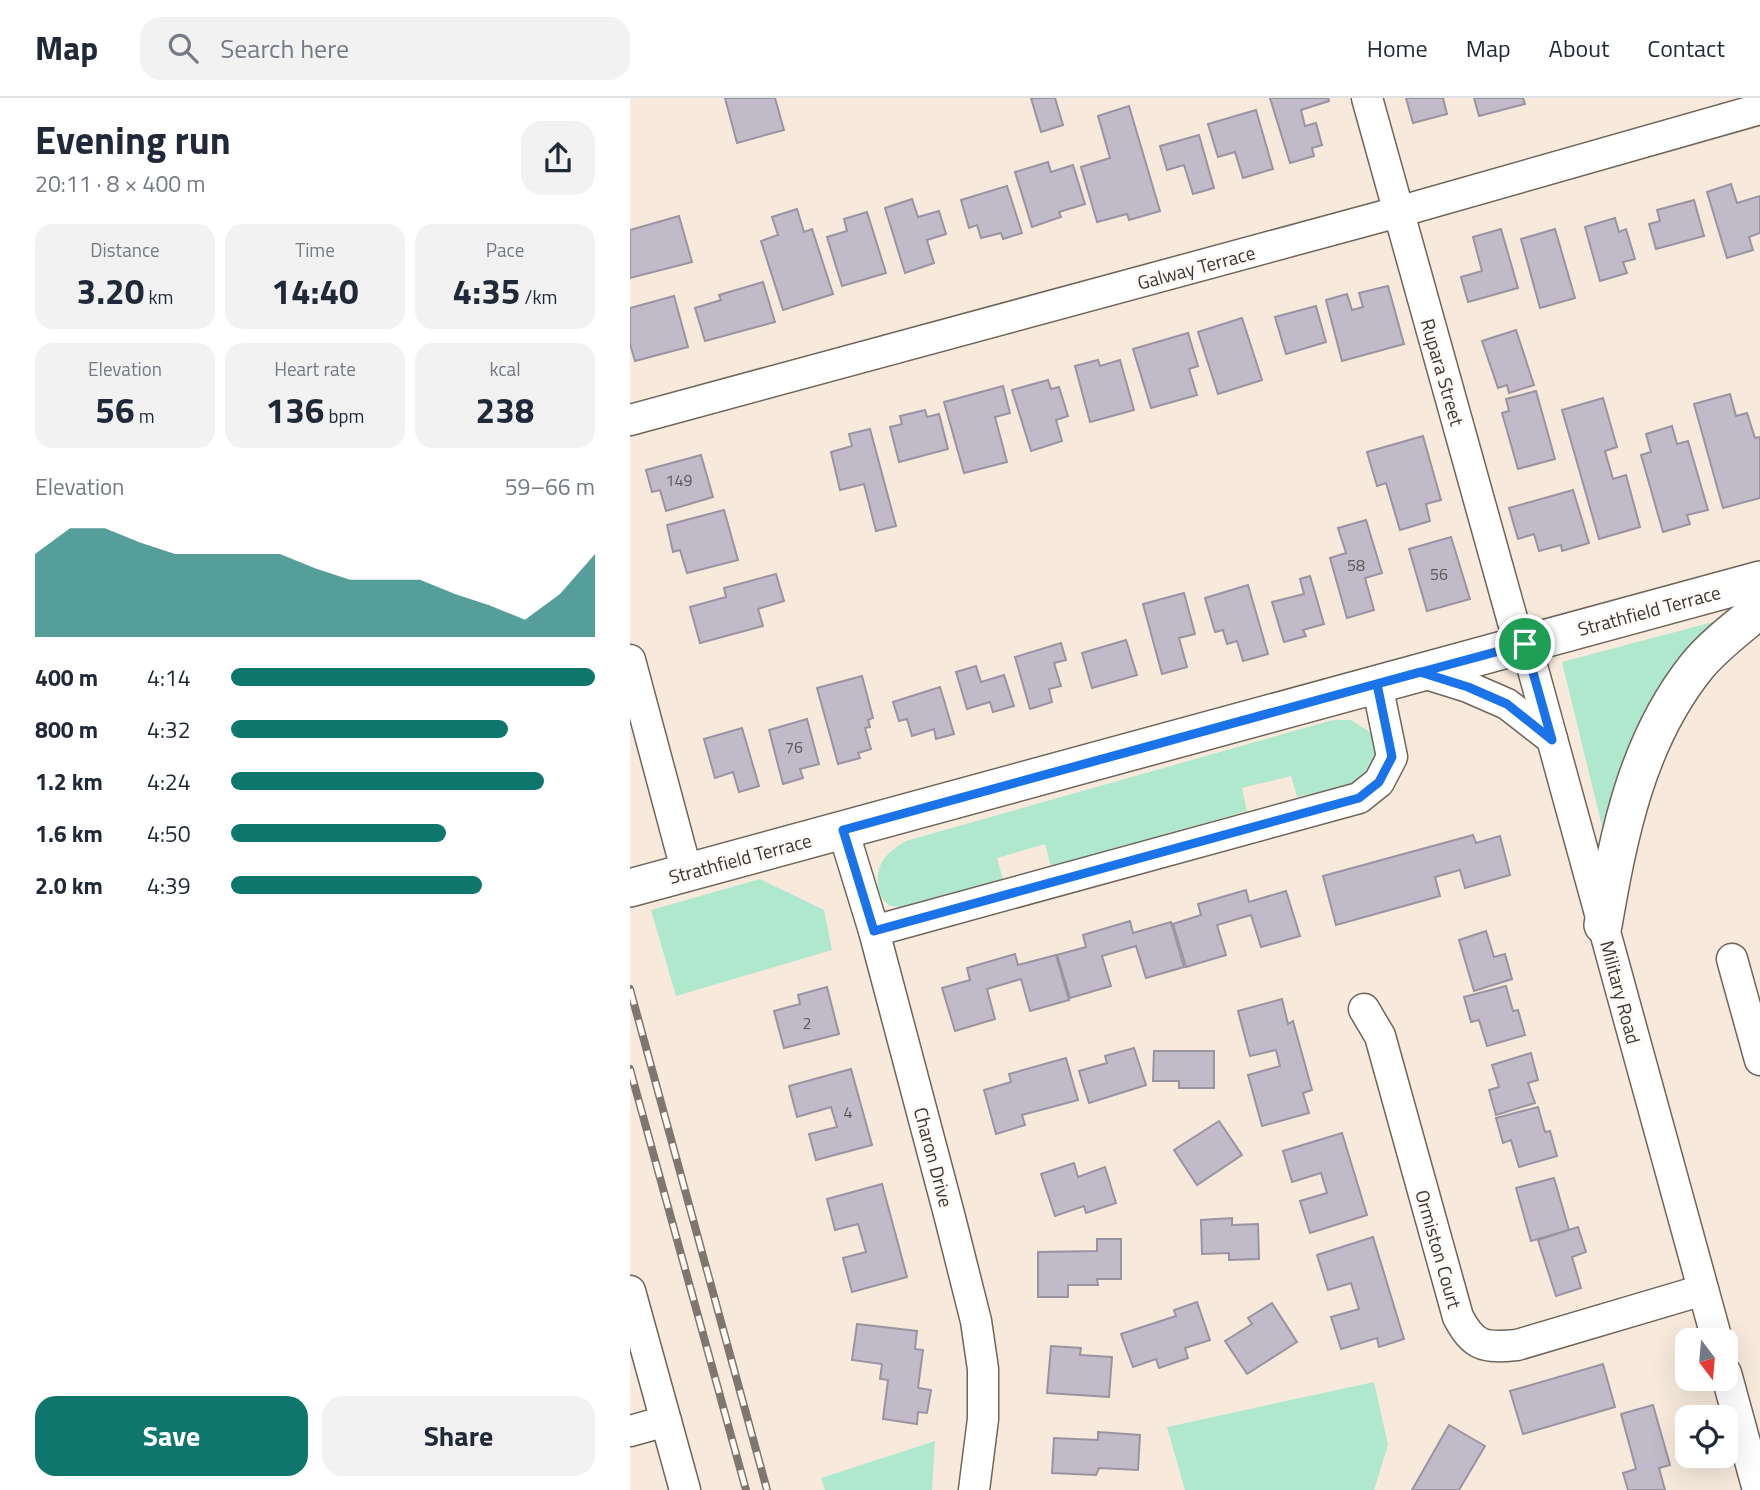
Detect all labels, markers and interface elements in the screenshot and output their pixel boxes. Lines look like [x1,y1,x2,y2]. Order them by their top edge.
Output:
search box [140,17,630,80]
text: Map [35,23,98,73]
icon: search [164,29,202,67]
text: Search here [220,29,349,68]
text: Home [1367,30,1428,66]
text: Map [1466,30,1511,66]
text: About [1549,30,1609,66]
text: Contact [1647,30,1725,66]
text: Evening run [35,111,231,169]
button: share [521,121,595,195]
text: 20:11 · 8 × 400 m [35,166,205,201]
text: Distance [90,235,160,264]
text: Time [295,235,335,264]
text: Pace [486,235,524,264]
street label: Galway Terrace [1134,237,1258,297]
text: 3.20 [77,264,144,318]
text: 14:40 [271,264,359,318]
text: 4:35 [453,264,520,318]
text: km [144,282,173,311]
text: /km [520,282,557,311]
street label: Rupara Street [1414,315,1472,429]
text: Elevation [88,354,162,383]
text: Heart rate [274,354,356,383]
text: kcal [489,354,521,383]
text: 56 [95,383,135,437]
text: 136 [266,383,324,437]
text: 238 [476,383,534,437]
text: m [135,401,155,430]
text: bpm [324,401,364,430]
house number: 149 [666,468,692,492]
text: Elevation [35,469,124,504]
text: 59–66 m [505,469,595,504]
house number: 58 [1347,553,1365,577]
house number: 56 [1430,562,1448,586]
street label: Strathfield Terrace [1574,577,1724,643]
pin [1495,614,1555,674]
icon: arrive [1506,625,1544,663]
text: 400 m [35,660,98,695]
text: 4:14 [147,660,191,695]
text: 800 m [35,712,98,747]
text: 4:32 [147,712,191,747]
house number: 76 [785,735,803,759]
text: 1.2 km [35,764,103,799]
text: 4:24 [147,764,191,799]
text: 1.6 km [35,816,103,851]
text: 4:50 [147,816,191,851]
street label: Strathfield Terrace [665,825,815,891]
text: 2.0 km [35,868,103,903]
text: 4:39 [147,868,191,903]
street label: Military Road [1593,937,1649,1047]
house number: 2 [803,1011,811,1035]
house number: 4 [844,1100,853,1124]
street label: Charon Drive [907,1104,961,1210]
street label: Ormiston Court [1408,1186,1470,1312]
north arrow [1675,1328,1738,1391]
map controls [1675,1328,1738,1468]
button: Save [35,1396,308,1476]
button: Share [322,1396,595,1476]
button: locate [1675,1405,1738,1468]

